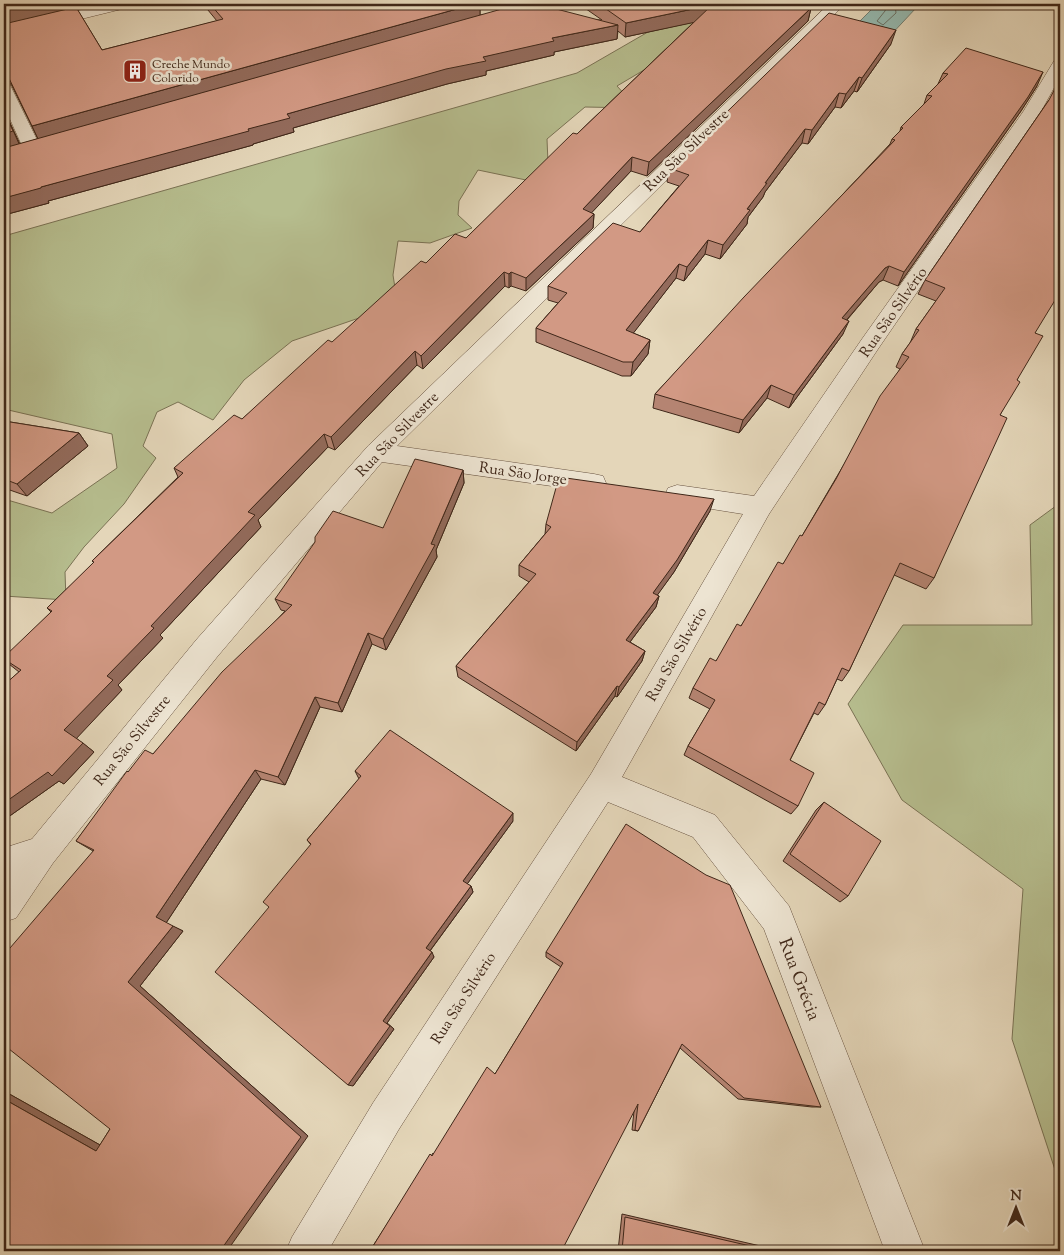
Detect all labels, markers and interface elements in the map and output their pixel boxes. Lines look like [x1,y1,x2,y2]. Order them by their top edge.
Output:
place label: Creche Mundo Colorido [152,56,230,88]
building icon: Creche Mundo Colorido [122,58,148,84]
street label: Rua São Silvestre [640,105,734,197]
street label: Rua São Silvério [855,264,933,362]
street label: Rua São Silvestre [352,388,444,482]
street label: Rua São Jorge [477,458,568,491]
street label: Rua São Silvério [642,604,713,706]
street label: Rua São Silvestre [90,691,176,791]
street label: Rua Grécia [771,935,826,1025]
street label: Rua São Silvério [427,949,502,1049]
north arrow [992,1182,1042,1232]
text: N [1010,1187,1022,1207]

